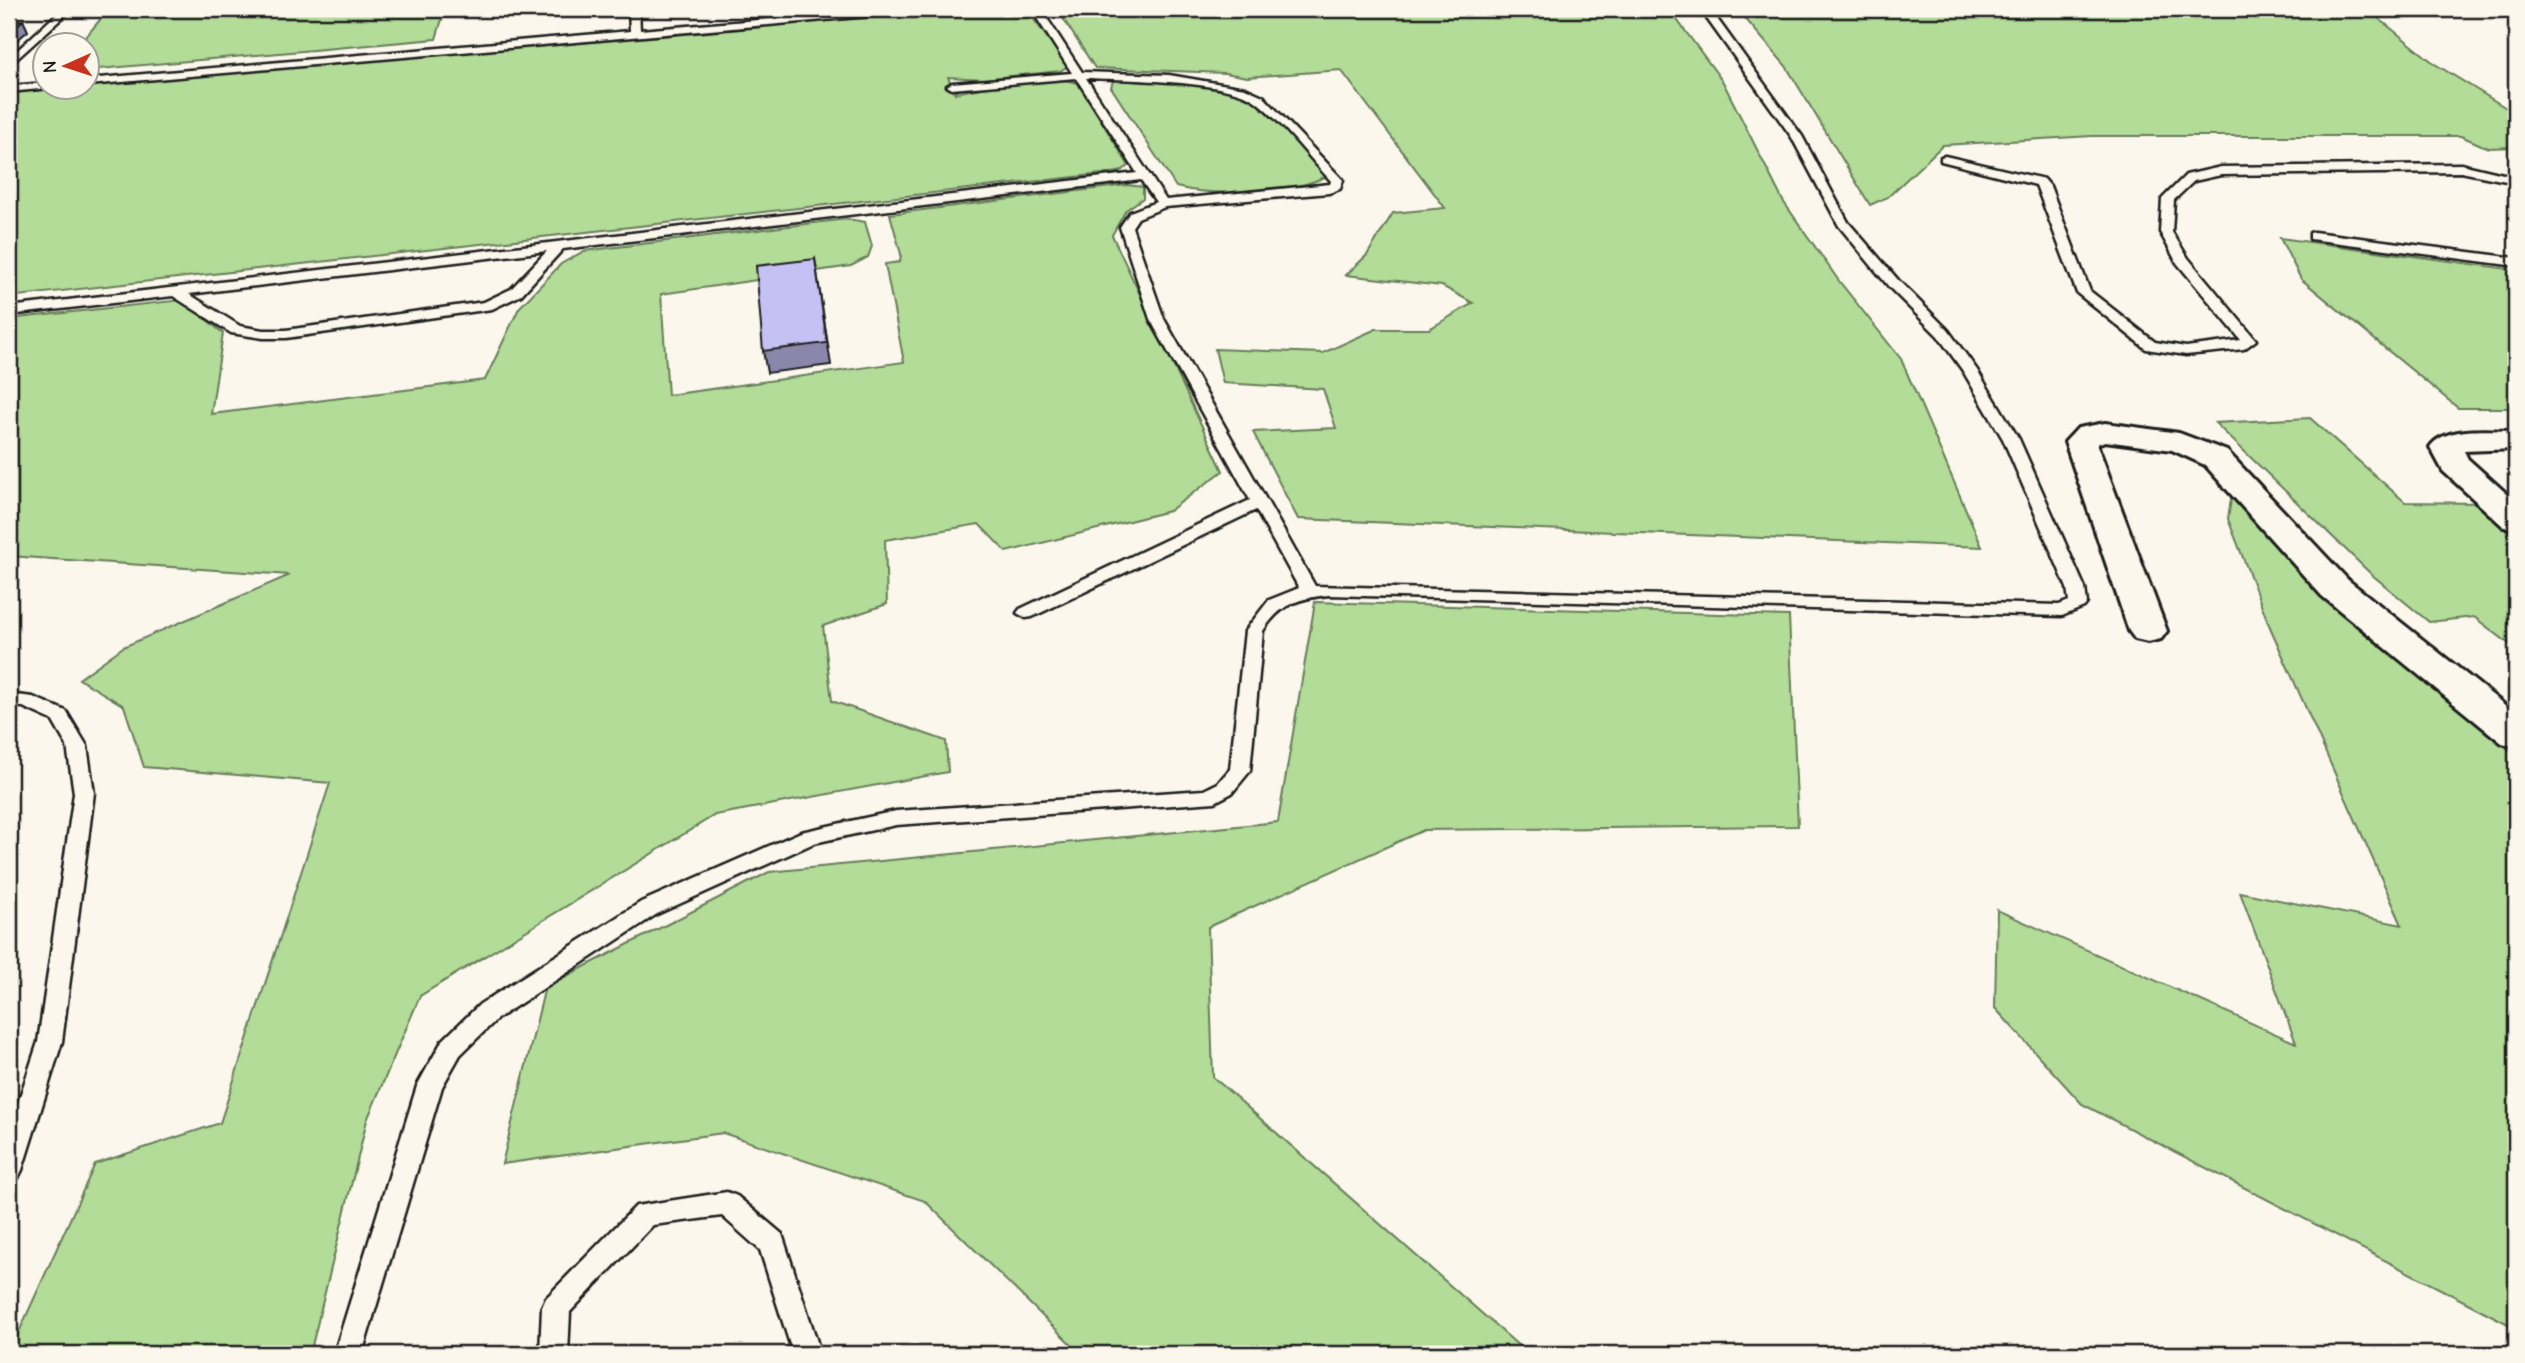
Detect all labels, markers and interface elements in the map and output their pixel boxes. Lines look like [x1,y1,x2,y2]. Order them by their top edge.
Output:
north arrow [32,32,102,102]
text: N [39,60,61,74]

